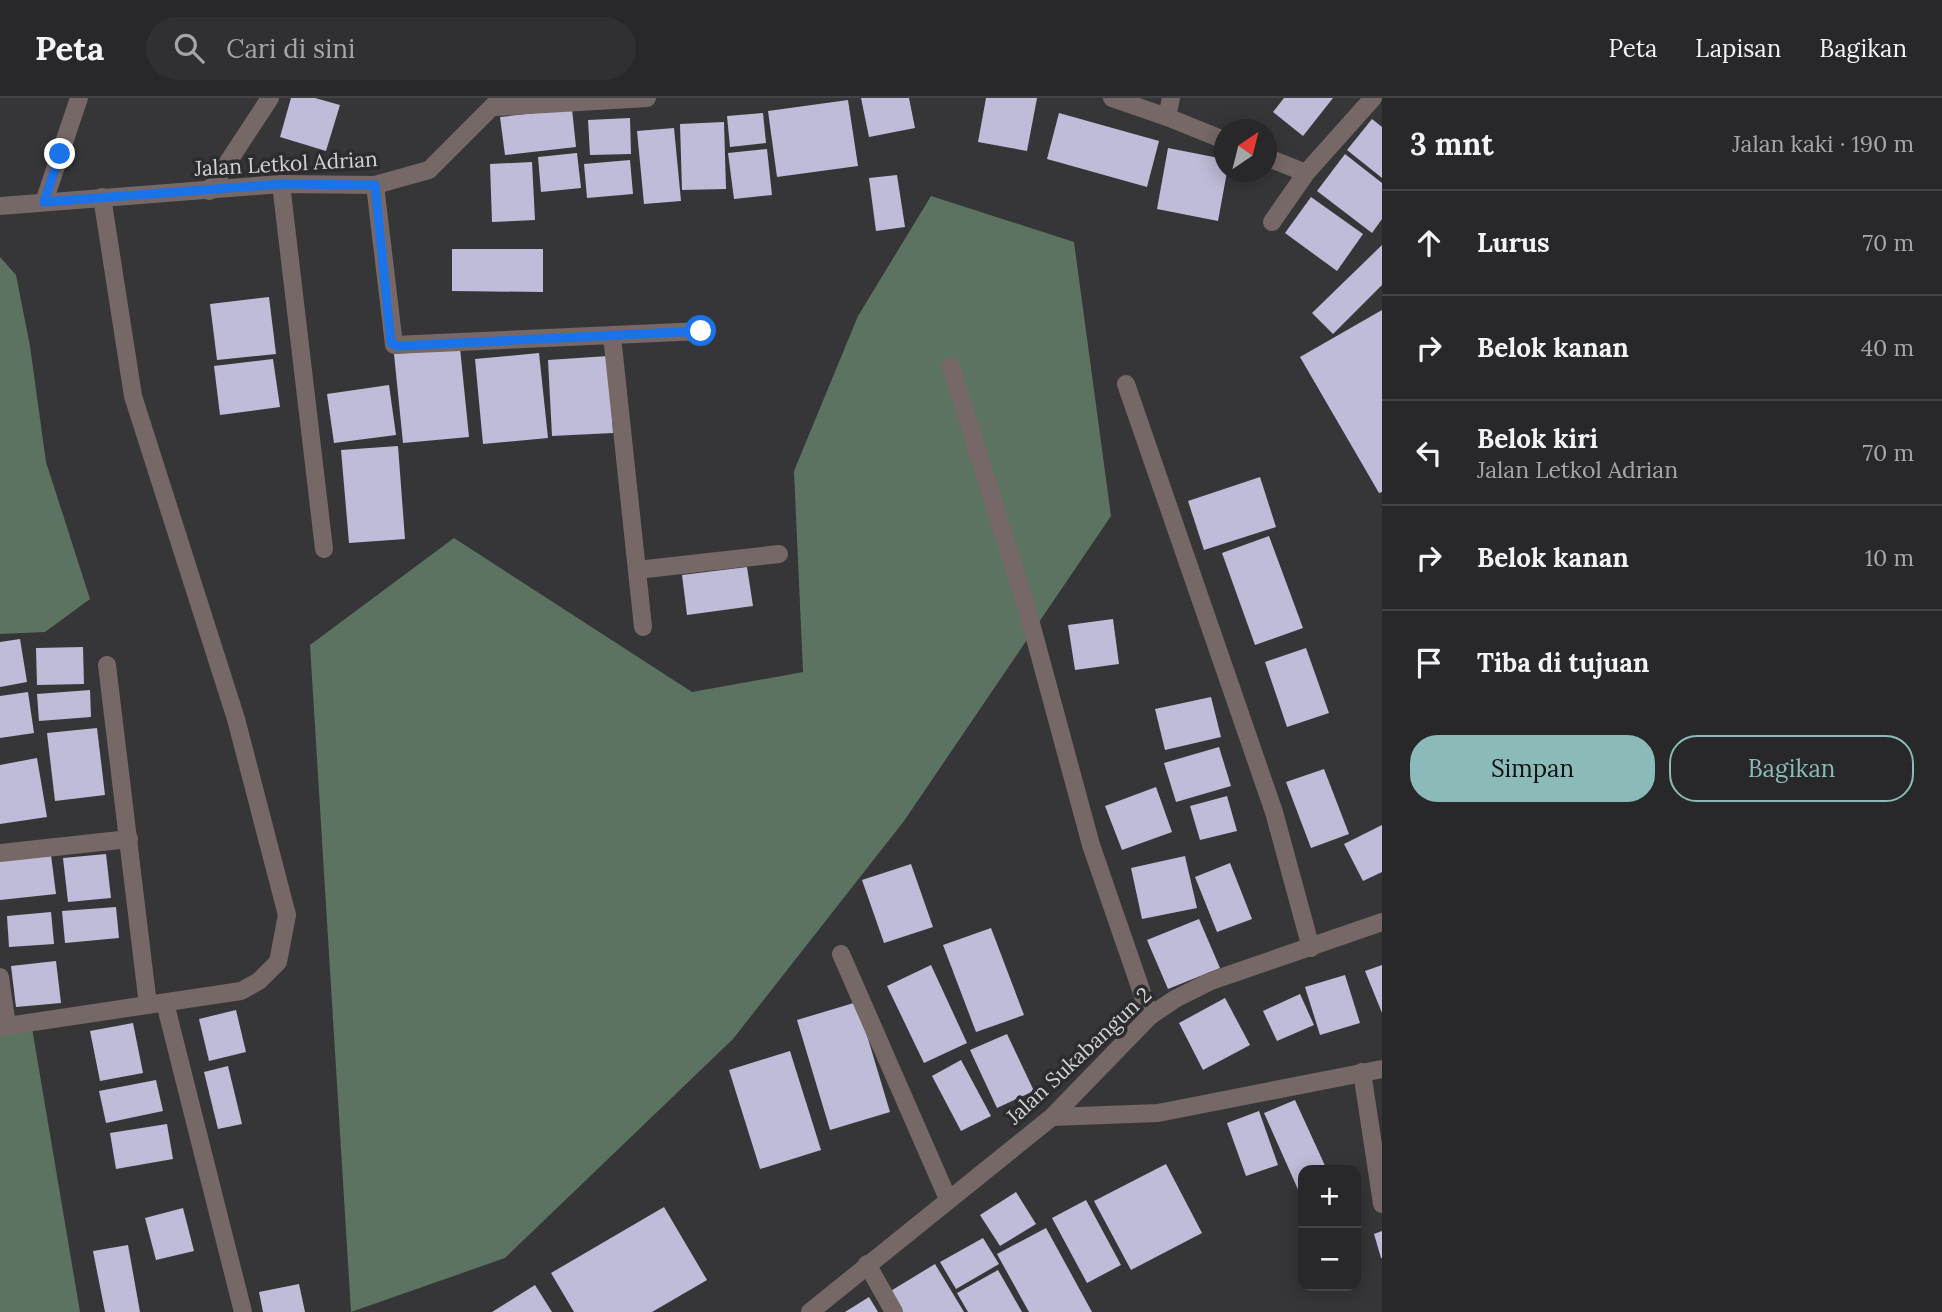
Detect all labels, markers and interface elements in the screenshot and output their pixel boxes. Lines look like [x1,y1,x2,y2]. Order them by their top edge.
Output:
search box [146,17,636,80]
text: Peta [35,27,104,69]
icon: search [170,29,208,67]
text: Cari di sini [226,32,355,65]
text: Peta [1609,33,1657,64]
text: Lapisan [1695,33,1781,64]
text: Bagikan [1819,33,1907,64]
north arrow [1214,119,1277,182]
text: 3 mnt [1410,125,1494,163]
text: Jalan kaki · 190 m [1732,129,1914,158]
route end [44,138,75,169]
street label: Jalan Letkol Adrian [193,145,379,182]
icon: ahead [1410,224,1448,262]
text: Lurus [1477,226,1550,259]
text: 70 m [1863,228,1914,257]
route start [685,315,716,346]
icon: right [1410,329,1448,367]
text: Belok kanan [1477,331,1629,364]
text: 40 m [1861,333,1914,362]
text: Belok kiri [1477,422,1598,455]
icon: left [1410,434,1448,472]
text: 70 m [1863,438,1914,467]
text: Jalan Letkol Adrian [1477,455,1678,484]
icon: right [1410,539,1448,577]
text: Belok kanan [1477,541,1629,574]
text: 10 m [1865,543,1914,572]
icon: arrive [1410,644,1448,682]
text: Tiba di tujuan [1477,646,1649,679]
button: Simpan [1410,735,1655,802]
button: Bagikan [1669,735,1914,802]
street label: Jalan Sukabangun 2 [1000,981,1157,1131]
map controls [1298,1165,1361,1291]
button: + [1298,1165,1361,1228]
button: − [1298,1228,1361,1291]

